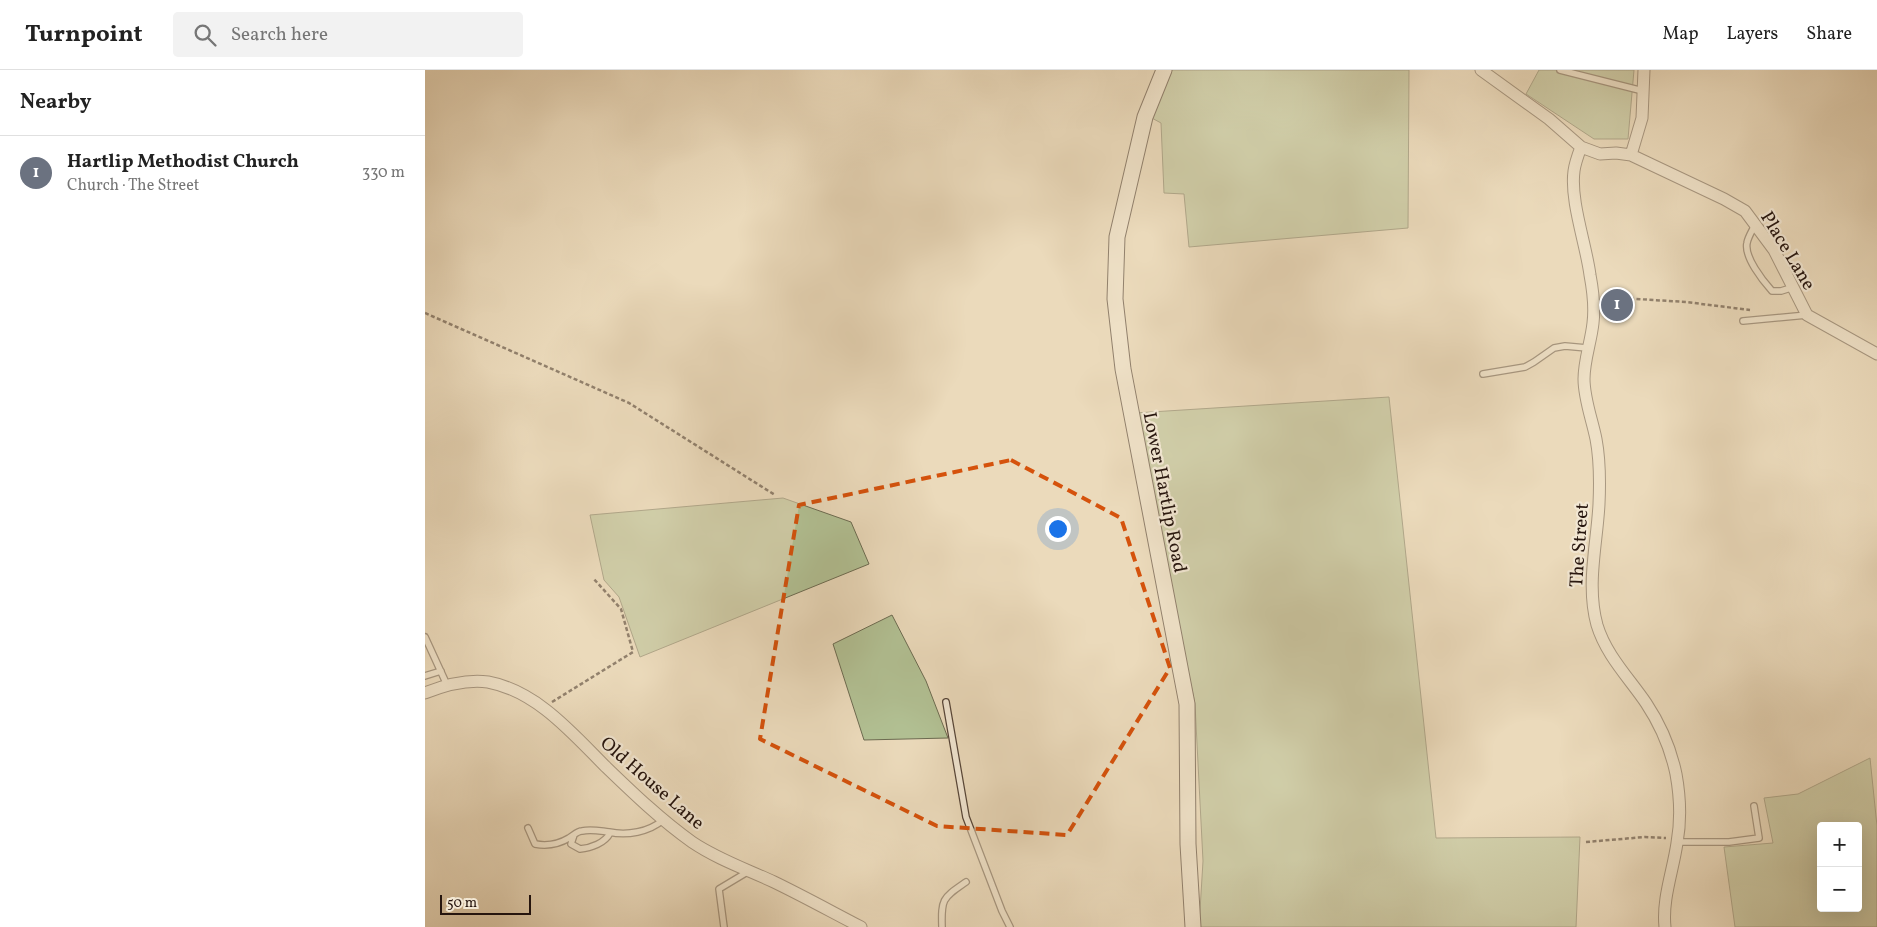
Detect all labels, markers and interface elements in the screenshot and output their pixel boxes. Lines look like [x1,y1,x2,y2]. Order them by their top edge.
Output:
search box [173,12,523,57]
text: Turnpoint [25,18,143,52]
icon: search [191,21,219,49]
text: Search here [231,22,328,48]
text: Map [1662,22,1698,47]
text: Layers [1726,22,1778,47]
text: Share [1806,22,1852,47]
text: Nearby [20,88,91,117]
text: Hartlip Methodist Church [67,149,299,175]
text: 1 [33,162,39,184]
text: 330 m [362,162,405,184]
text: Church · The Street [67,175,199,197]
street label: Place Lane [1753,207,1821,295]
pin: 1 [1601,286,1633,324]
street label: Lower Hartlip Road [1136,410,1192,575]
street label: The Street [1564,502,1596,588]
your location [1045,516,1071,542]
street label: Old House Lane [594,731,710,836]
map controls [1817,822,1862,912]
button: + [1817,822,1862,867]
button: − [1817,867,1862,912]
scale bar [440,892,531,915]
text: 50 m [447,894,477,913]

